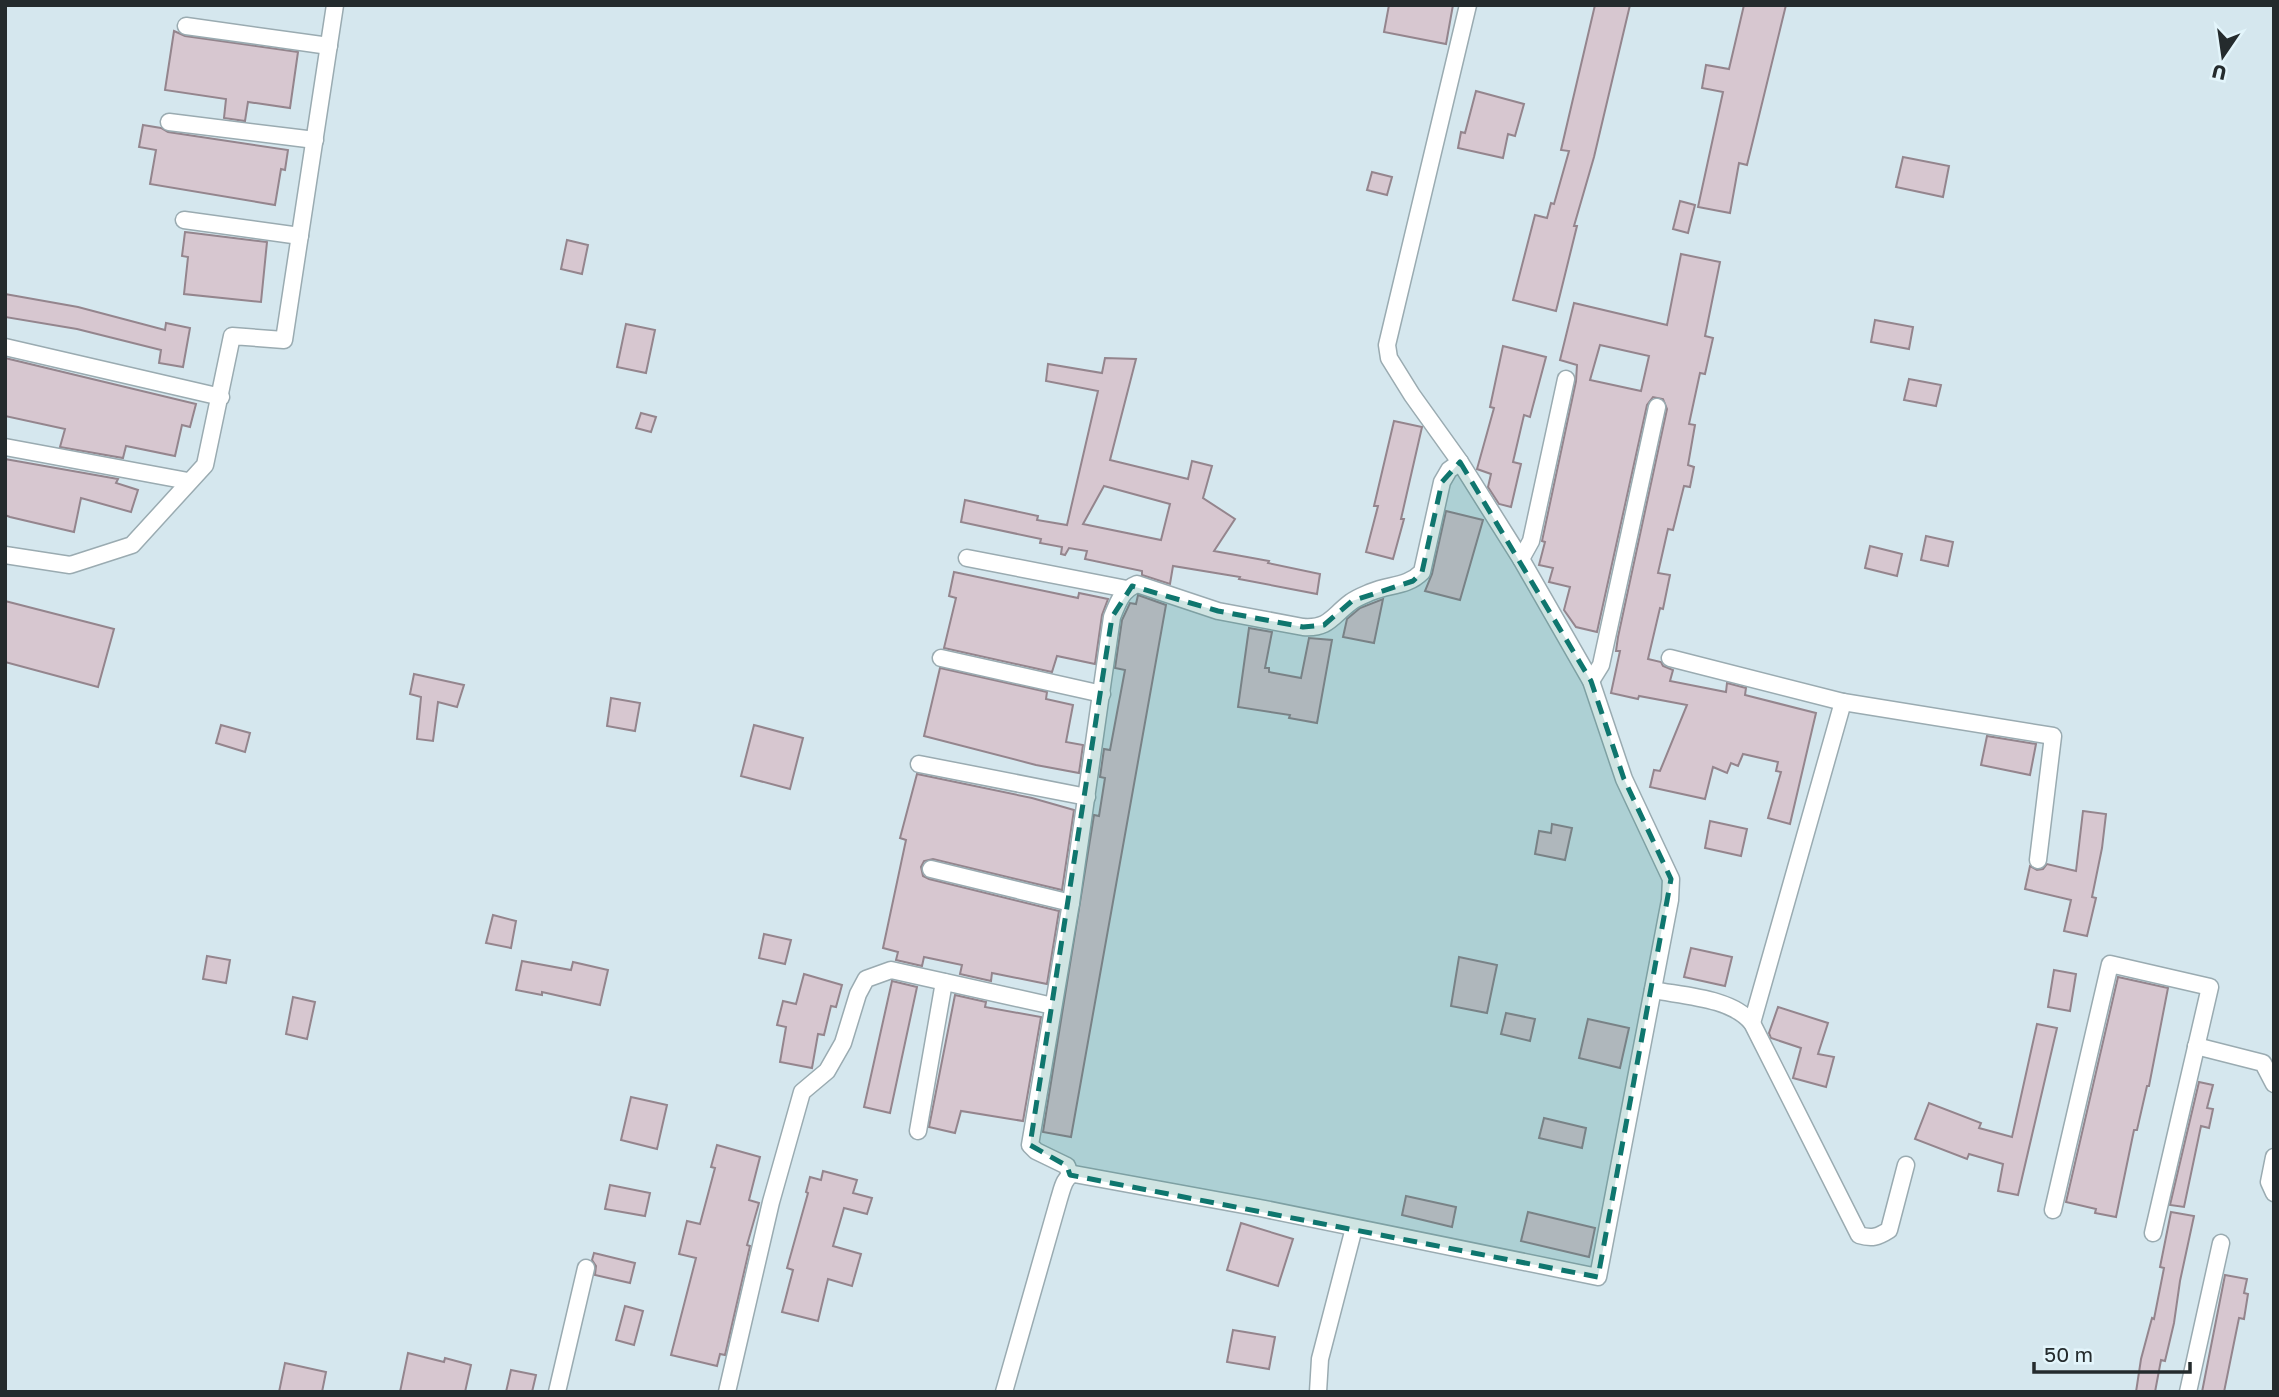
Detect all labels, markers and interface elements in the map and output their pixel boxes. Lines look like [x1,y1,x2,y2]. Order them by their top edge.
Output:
north arrow [2188,21,2258,91]
text: U [2210,60,2228,86]
scale bar [2034,1330,2190,1374]
text: 50 m [2044,1341,2093,1367]

